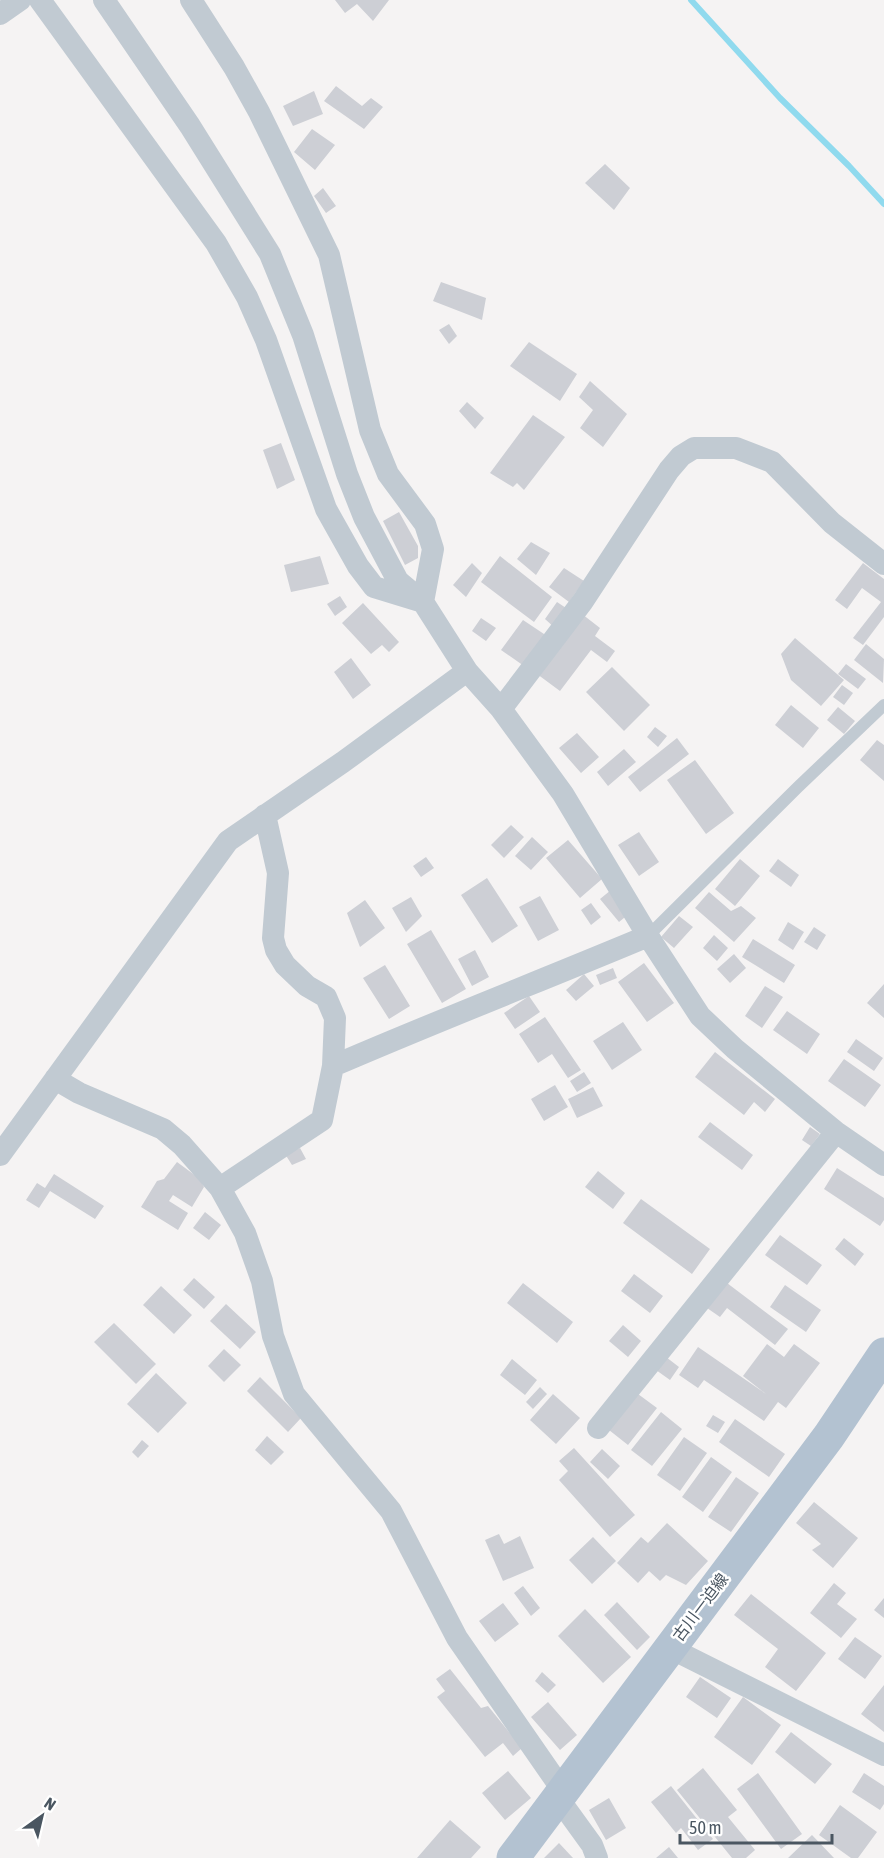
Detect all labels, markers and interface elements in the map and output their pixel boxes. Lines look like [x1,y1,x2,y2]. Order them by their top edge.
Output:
street label: 古川一迫線 [669,1570,731,1644]
north arrow [12,1786,72,1846]
text: N [41,1793,59,1814]
scale bar [680,1807,832,1845]
text: 50 m [689,1817,721,1838]

